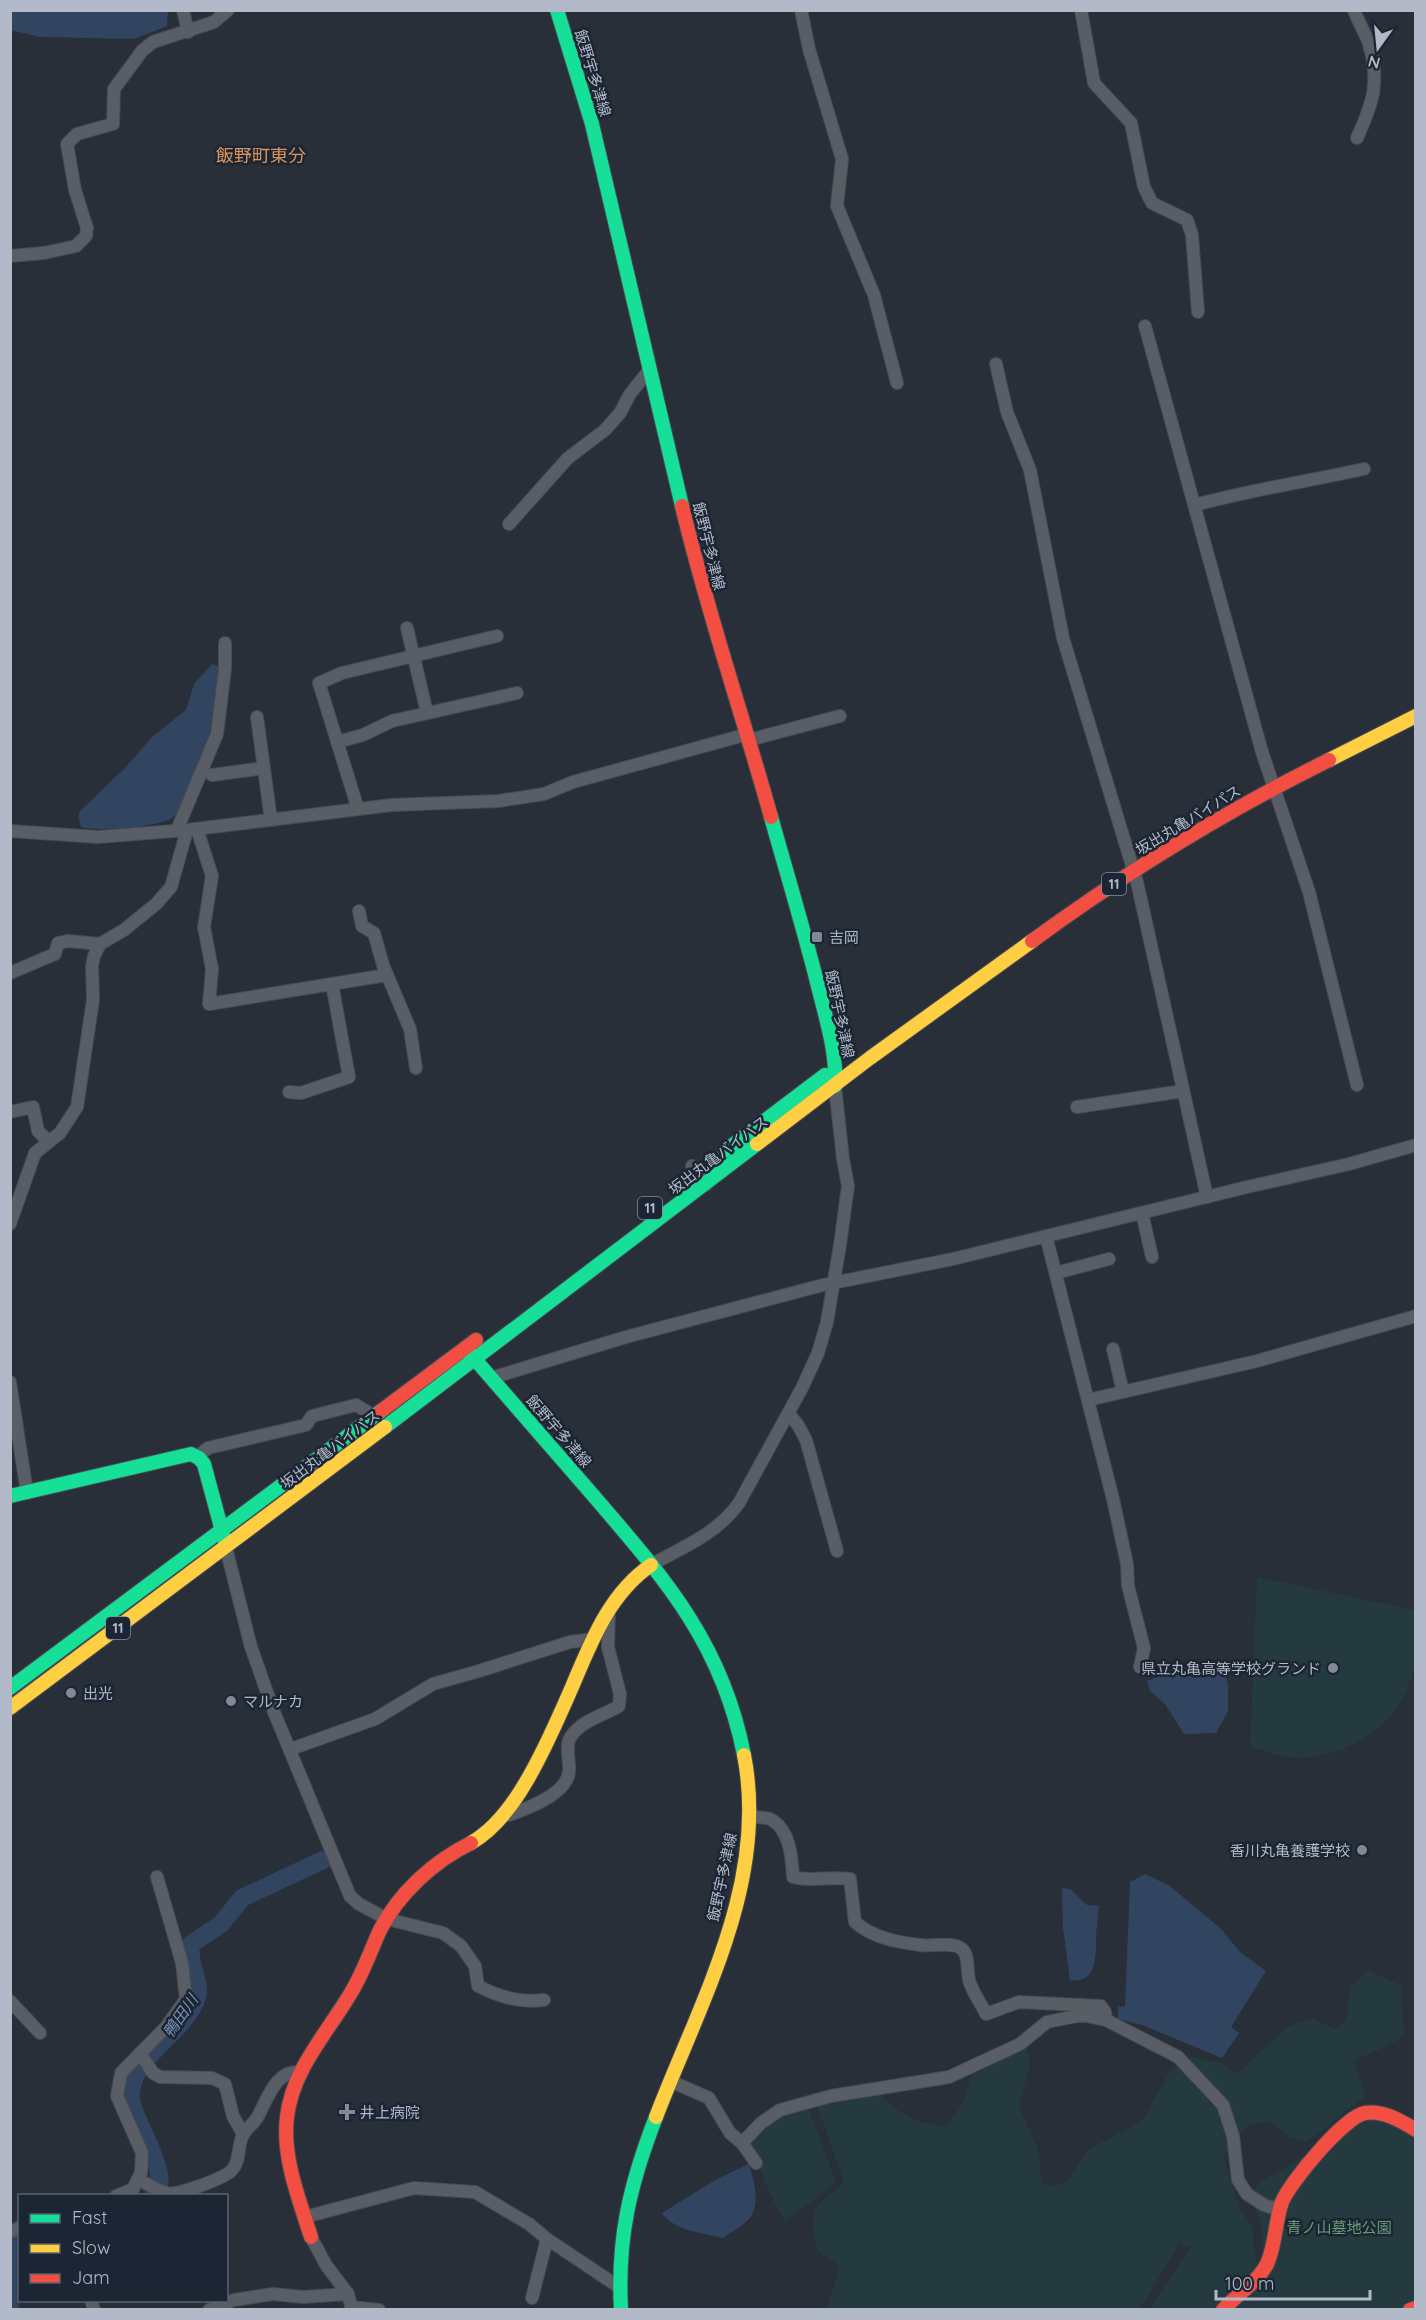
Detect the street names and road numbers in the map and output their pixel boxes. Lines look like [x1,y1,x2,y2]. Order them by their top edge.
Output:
street label: 飯野宇多津線 [571,27,615,119]
street label: 飯野宇多津線 [689,500,729,592]
street label: 坂出丸亀バイパス [1132,781,1244,859]
road number: 11 [1102,873,1126,895]
street label: 飯野宇多津線 [821,968,859,1060]
street label: 坂出丸亀バイパス [664,1111,772,1199]
road number: 11 [638,1197,662,1219]
street label: 飯野宇多津線 [522,1391,596,1471]
street label: 坂出丸亀バイパス [276,1405,384,1493]
road number: 11 [106,1617,130,1639]
street label: 飯野宇多津線 [703,1831,741,1923]

